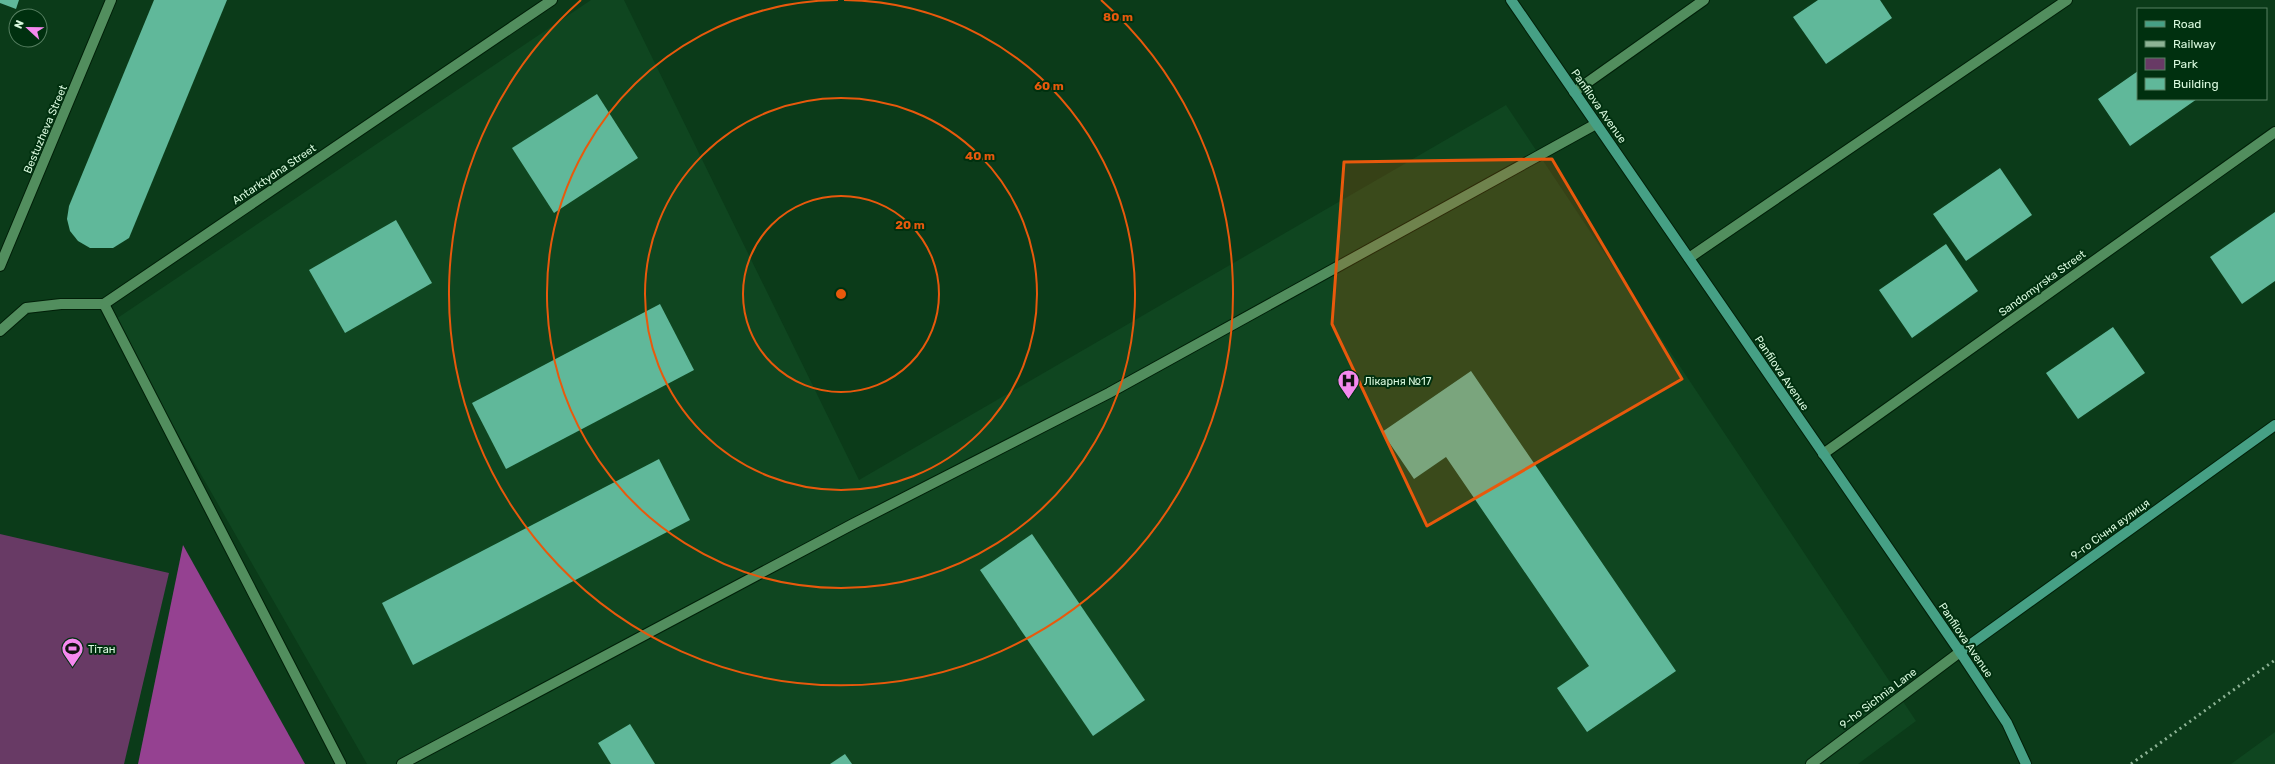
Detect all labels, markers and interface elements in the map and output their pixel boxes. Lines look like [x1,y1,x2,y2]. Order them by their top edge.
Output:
north arrow [8,8,48,48]
legend [2137,8,2267,100]
text: 80 m [1103,10,1133,24]
text: Road [2173,17,2201,31]
text: N [12,18,27,31]
text: Railway [2173,37,2216,51]
text: Park [2173,57,2199,71]
street label: Panfilova Avenue [1568,67,1629,146]
text: Building [2173,77,2219,91]
text: 60 m [1034,79,1064,93]
street label: Bestuzheva Street [21,82,70,175]
street label: Antarktydna Street [230,141,319,207]
text: 40 m [965,149,995,163]
text: 20 m [895,218,925,232]
street label: Sandomyrska Street [1996,247,2089,319]
centre of rings [834,287,848,301]
street label: Panfilova Avenue [1752,333,1811,413]
hospital icon: Лікарня №17 [1336,368,1362,401]
place label: Лікарня №17 [1364,375,1432,388]
street label: 9-го Січня вулиця [2068,496,2152,562]
street label: Panfilova Avenue [1936,600,1995,680]
sports icon: Тітан [60,636,86,669]
place label: Тітан [88,643,115,656]
street label: 9-ho Sichnia Lane [1837,665,1919,732]

